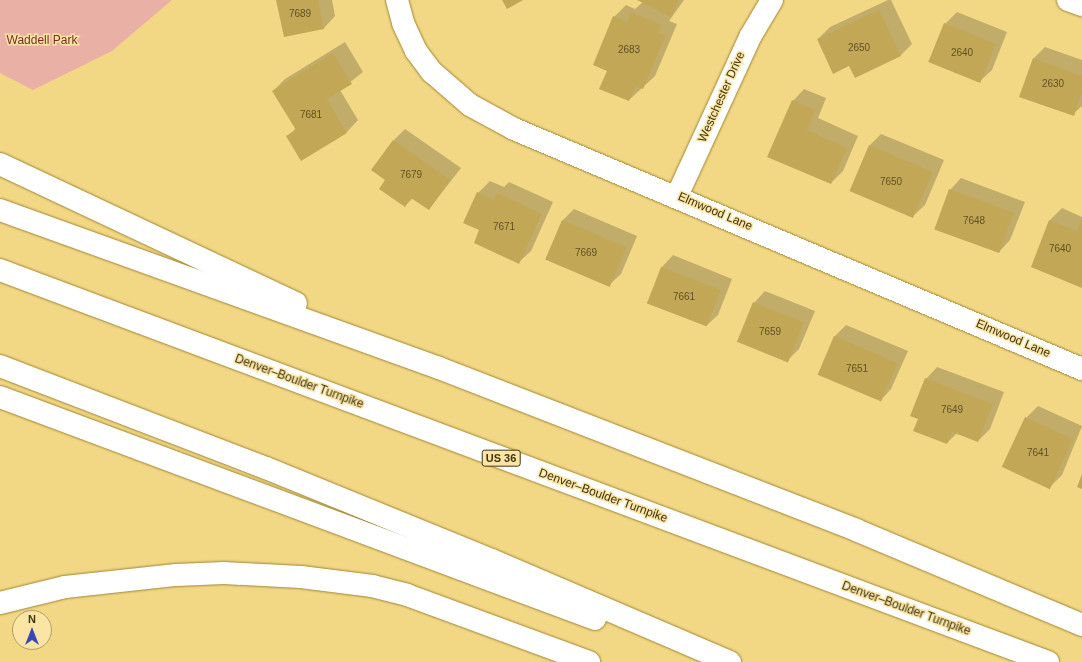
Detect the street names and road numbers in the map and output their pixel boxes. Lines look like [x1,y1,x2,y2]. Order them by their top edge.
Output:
street label: Westchester Drive [696,49,748,145]
street label: Elmwood Lane [676,190,754,234]
street label: Elmwood Lane [974,317,1052,361]
street label: Denver–Boulder Turnpike [232,352,366,412]
road number: US 36 [481,449,521,467]
street label: Denver–Boulder Turnpike [536,466,670,526]
street label: Denver–Boulder Turnpike [839,579,973,639]

